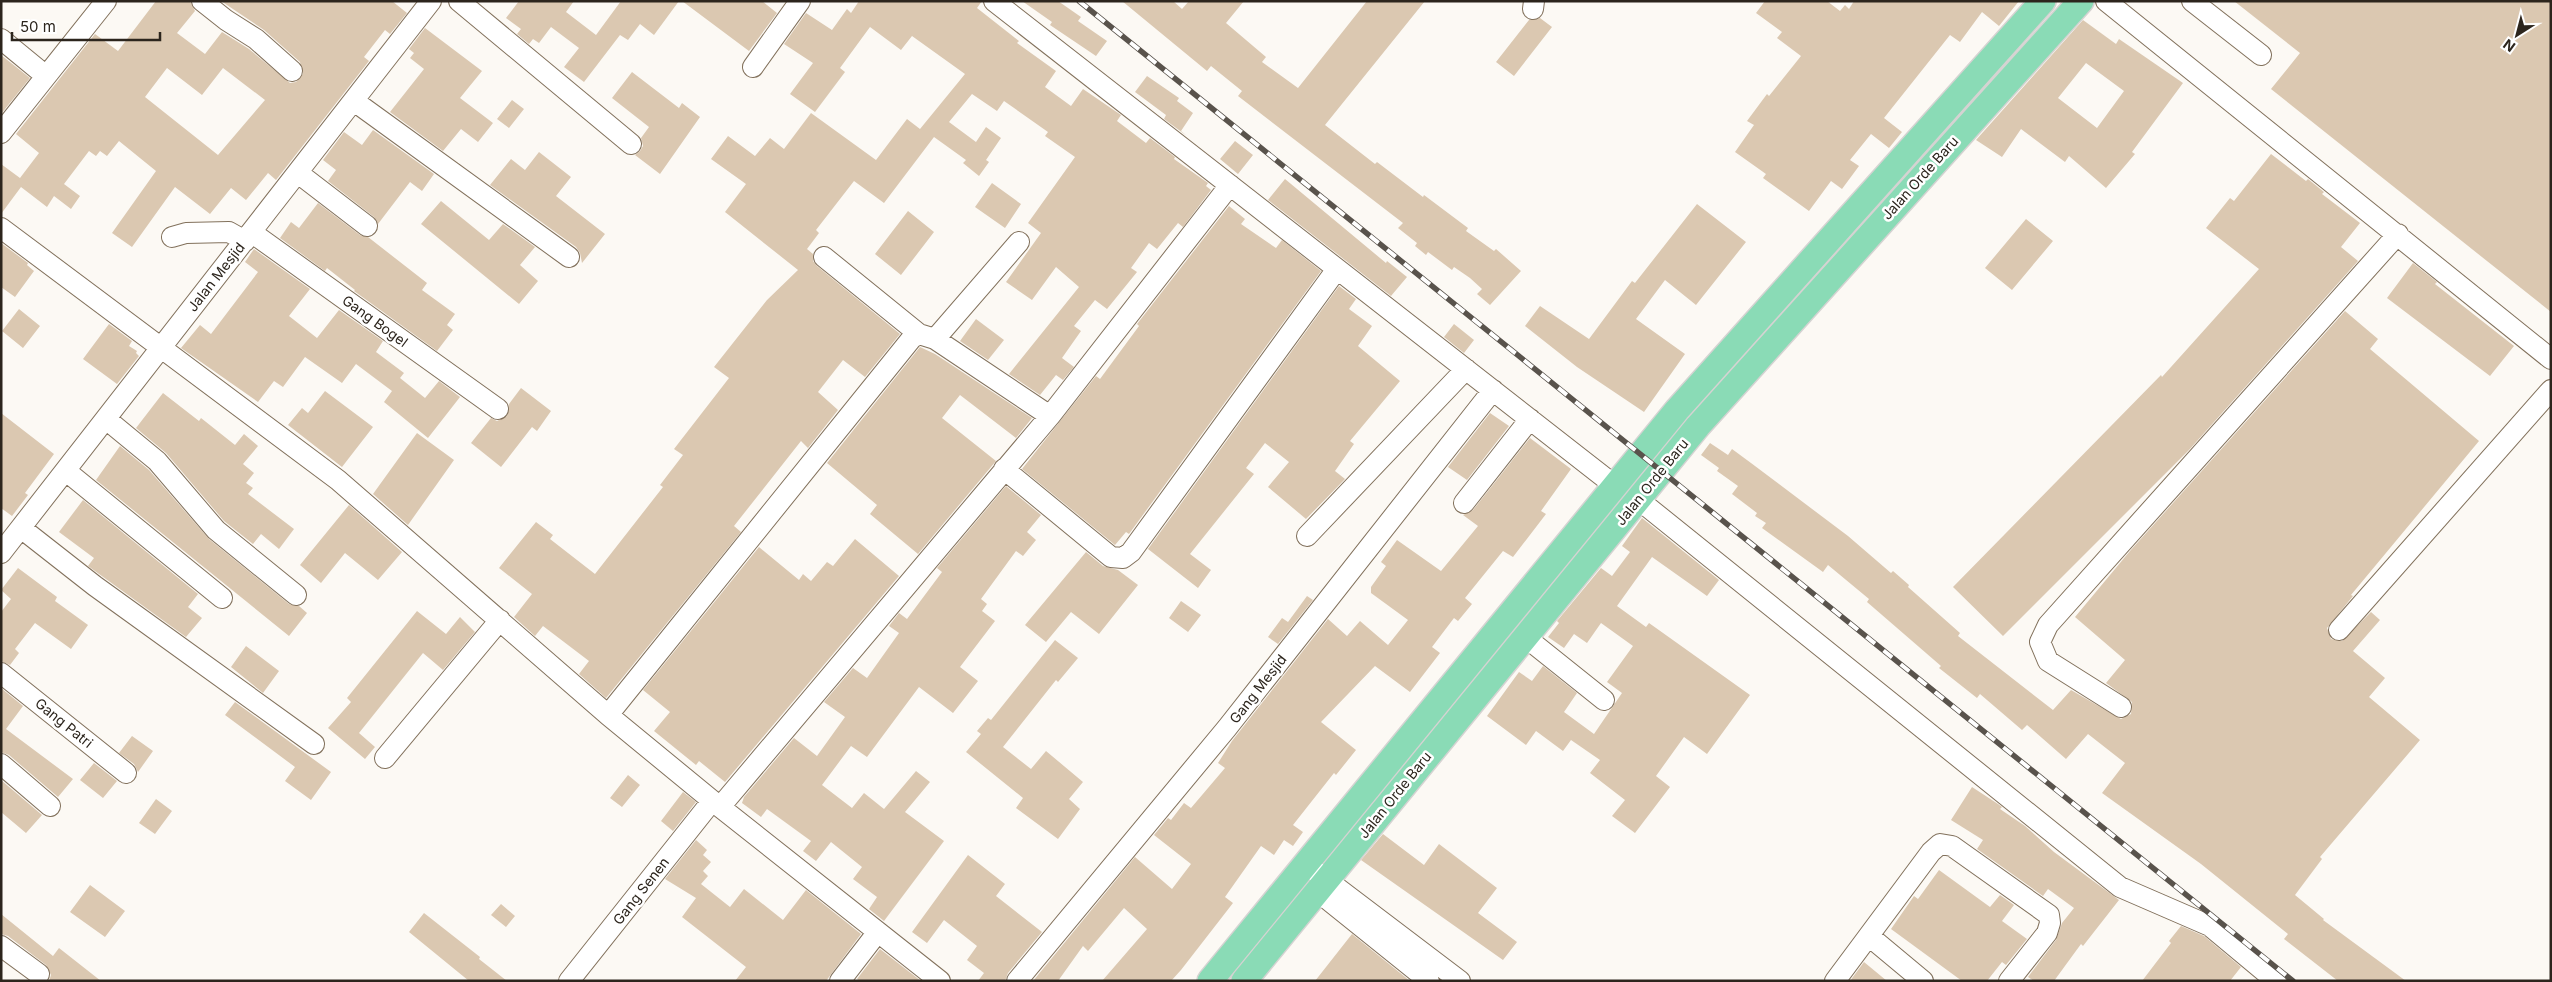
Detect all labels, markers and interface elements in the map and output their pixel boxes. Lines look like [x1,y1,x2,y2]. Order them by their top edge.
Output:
scale bar [12,10,160,42]
north arrow [2492,10,2542,60]
text: 50 m [20,17,56,36]
text: N [2500,36,2518,56]
street label: Jalan Orde Baru [1878,132,1962,223]
street label: Jalan Mesjid [183,239,248,315]
street label: Gang Bogel [339,291,411,350]
street label: Jalan Orde Baru [1612,435,1692,528]
street label: Gang Mesjid [1225,651,1290,726]
street label: Gang Patri [32,694,97,751]
street label: Jalan Orde Baru [1355,748,1435,841]
street label: Gang Senen [609,854,672,928]

